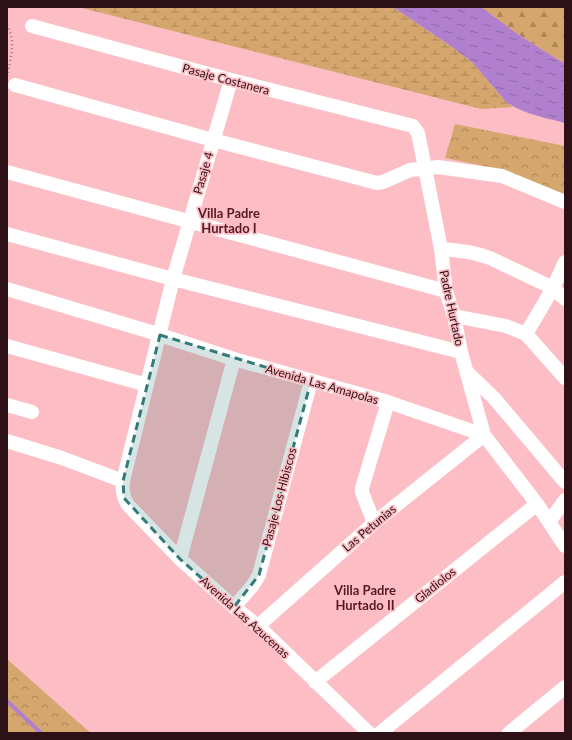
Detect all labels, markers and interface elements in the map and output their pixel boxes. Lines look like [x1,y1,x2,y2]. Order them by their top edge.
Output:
street label: Pasaje Costanera [181,60,271,98]
street label: Pasaje 4 [190,150,216,196]
district label: Villa Padre Hurtado I [197,205,260,236]
street label: Padre Hurtado [437,269,467,347]
street label: Avenida Las Amapolas [264,361,380,407]
street label: Pasaje Los Hibiscos [259,446,299,548]
street label: Las Petunias [339,501,399,555]
street label: Gladiolos [411,564,459,606]
street label: Avenida Las Azucenas [197,573,293,661]
district label: Villa Padre Hurtado II [333,582,396,613]

